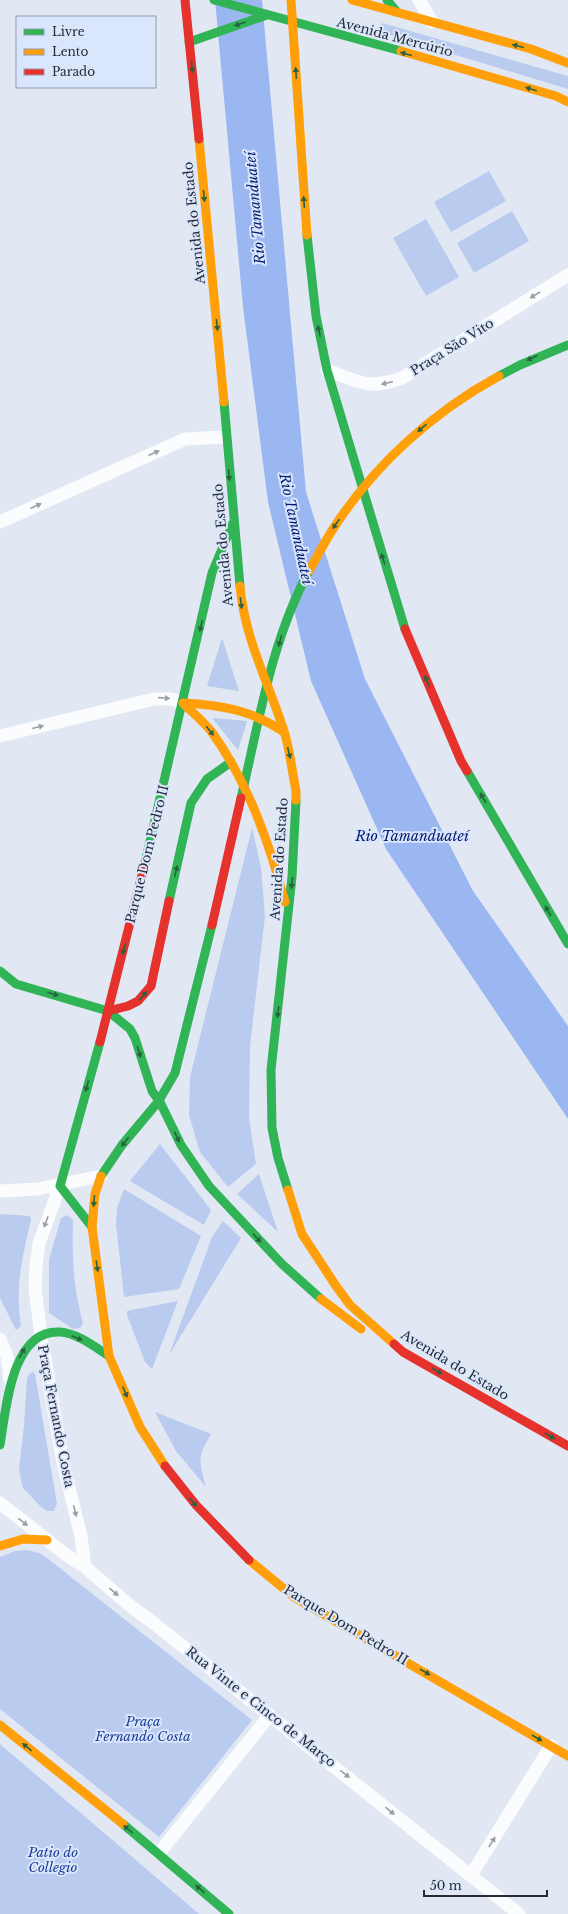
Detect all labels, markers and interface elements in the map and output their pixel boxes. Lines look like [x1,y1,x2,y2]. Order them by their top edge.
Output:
street label: Avenida Mercúrio [334,13,455,61]
legend [16,16,156,88]
one-way arrow [233,21,245,27]
text: Livre [52,24,85,39]
one-way arrow [512,43,524,49]
text: Lento [52,44,88,59]
one-way arrow [400,50,413,56]
one-way arrow [188,61,195,73]
text: Parado [52,64,95,79]
one-way arrow [292,67,299,79]
one-way arrow [525,86,537,92]
water label: Rio Tamanduateí [241,149,269,266]
street label: Avenida do Estado [179,161,209,286]
one-way arrow [201,190,208,202]
one-way arrow [300,196,307,208]
one-way arrow [529,292,541,299]
street label: Praça São Vito [407,315,497,379]
one-way arrow [214,319,220,332]
one-way arrow [316,325,322,338]
one-way arrow [526,355,537,362]
one-way arrow [381,380,394,386]
one-way arrow [418,423,427,432]
one-way arrow [149,450,160,456]
one-way arrow [226,469,233,481]
water label: Rio Tamanduateí [275,471,317,588]
street label: Avenida do Estado [209,483,237,608]
one-way arrow [30,503,41,509]
one-way arrow [332,519,340,530]
one-way arrow [380,553,386,565]
one-way arrow [238,597,244,609]
one-way arrow [198,620,204,632]
one-way arrow [277,635,283,647]
one-way arrow [424,676,430,687]
one-way arrow [158,695,170,702]
one-way arrow [32,724,44,730]
one-way arrow [206,726,214,737]
one-way arrow [286,748,292,760]
street label: Parque Dom Pedro II [122,783,172,925]
one-way arrow [480,792,487,804]
street label: Avenida do Estado [266,797,292,922]
water label: Rio Tamanduateí [354,827,470,845]
one-way arrow [174,865,180,878]
one-way arrow [288,877,295,889]
one-way arrow [545,905,552,917]
one-way arrow [120,943,126,956]
one-way arrow [48,991,60,997]
one-way arrow [139,991,148,1001]
one-way arrow [274,1006,281,1018]
one-way arrow [136,1046,142,1058]
one-way arrow [84,1080,90,1092]
one-way arrow [174,1131,180,1142]
one-way arrow [121,1136,129,1147]
one-way arrow [91,1195,98,1207]
one-way arrow [43,1217,49,1229]
one-way arrow [252,1233,262,1243]
one-way arrow [94,1260,100,1272]
street label: Avenida do Estado [397,1326,512,1404]
one-way arrow [71,1335,82,1341]
street label: Praça Fernando Costa [34,1343,78,1490]
one-way arrow [19,1348,26,1359]
one-way arrow [431,1368,443,1375]
one-way arrow [122,1387,128,1399]
one-way arrow [544,1432,556,1439]
one-way arrow [189,1496,198,1507]
one-way arrow [72,1506,78,1518]
one-way arrow [18,1518,29,1526]
street label: Parque Dom Pedro II [281,1581,411,1669]
one-way arrow [109,1588,120,1597]
street label: Rua Vinte e Cinco de Março [183,1643,339,1771]
one-way arrow [419,1669,431,1676]
park label: Praça Fernando Costa [94,1713,191,1745]
one-way arrow [531,1734,543,1741]
one-way arrow [22,1742,33,1751]
one-way arrow [339,1770,350,1778]
one-way arrow [385,1806,396,1815]
one-way arrow [123,1824,134,1833]
one-way arrow [488,1836,495,1848]
park label: Patio do Collegio [27,1844,78,1876]
scale bar [424,1872,547,1898]
text: 50 m [430,1878,462,1893]
one-way arrow [194,1884,205,1893]

